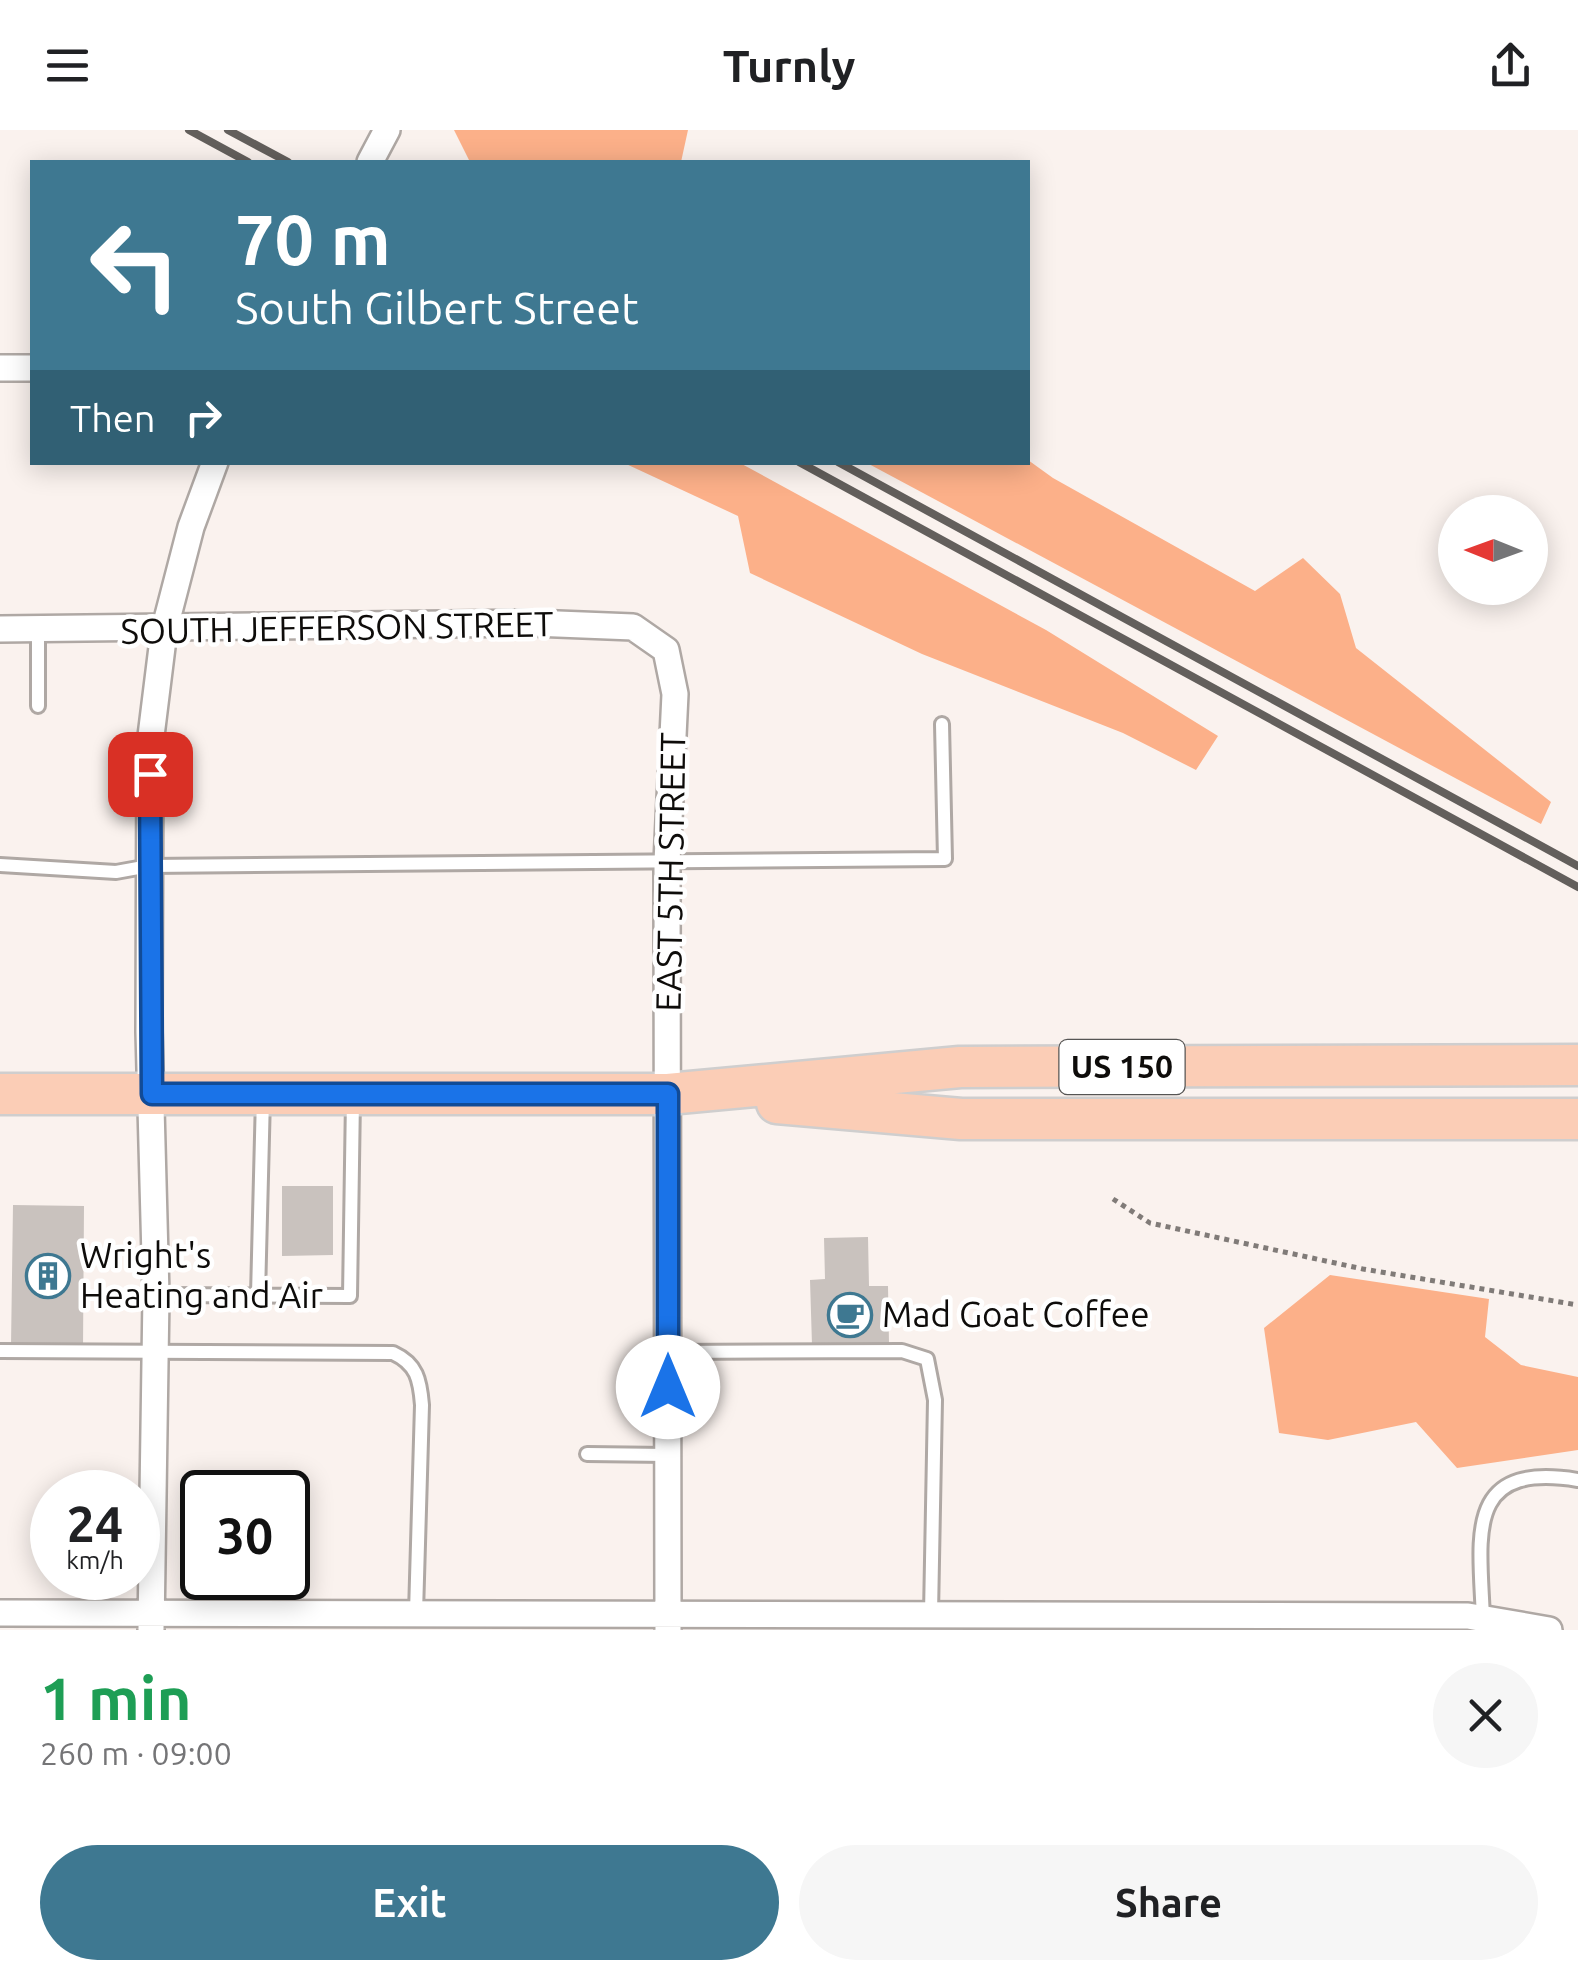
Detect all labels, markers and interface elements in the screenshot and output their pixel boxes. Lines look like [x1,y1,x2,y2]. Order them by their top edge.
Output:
icon: menu [40,38,95,93]
icon: share [1483,38,1538,93]
text: Turnly [723,40,855,91]
icon: left [70,200,200,330]
text: 70 m [235,200,391,278]
text: South Gilbert Street [235,282,639,333]
icon: right [176,390,231,445]
text: Then [70,397,156,439]
north arrow [1438,495,1548,605]
map controls [1438,495,1548,605]
street label: SOUTH JEFFERSON STREET [120,603,554,651]
pin [108,732,193,817]
street label: EAST 5TH STREET [648,732,692,1012]
icon: arrive [123,747,178,802]
road number: US 150 [1060,1040,1184,1094]
place label: Wright's Heating and Air [80,1235,323,1315]
building icon: Wright's Heating and Air [25,1253,71,1299]
cafe icon: Mad Goat Coffee [827,1292,873,1338]
place label: Mad Goat Coffee [882,1294,1150,1334]
position arrow [616,1335,720,1439]
speed limit sign: 30 [180,1470,310,1600]
text: 24 [67,1495,123,1551]
text: km/h [66,1546,124,1574]
button: close [1433,1663,1538,1768]
text: 1 min [40,1664,192,1731]
text: 260 m · 09:00 [40,1735,232,1771]
button: Exit [40,1845,779,1960]
button: Share [799,1845,1538,1960]

